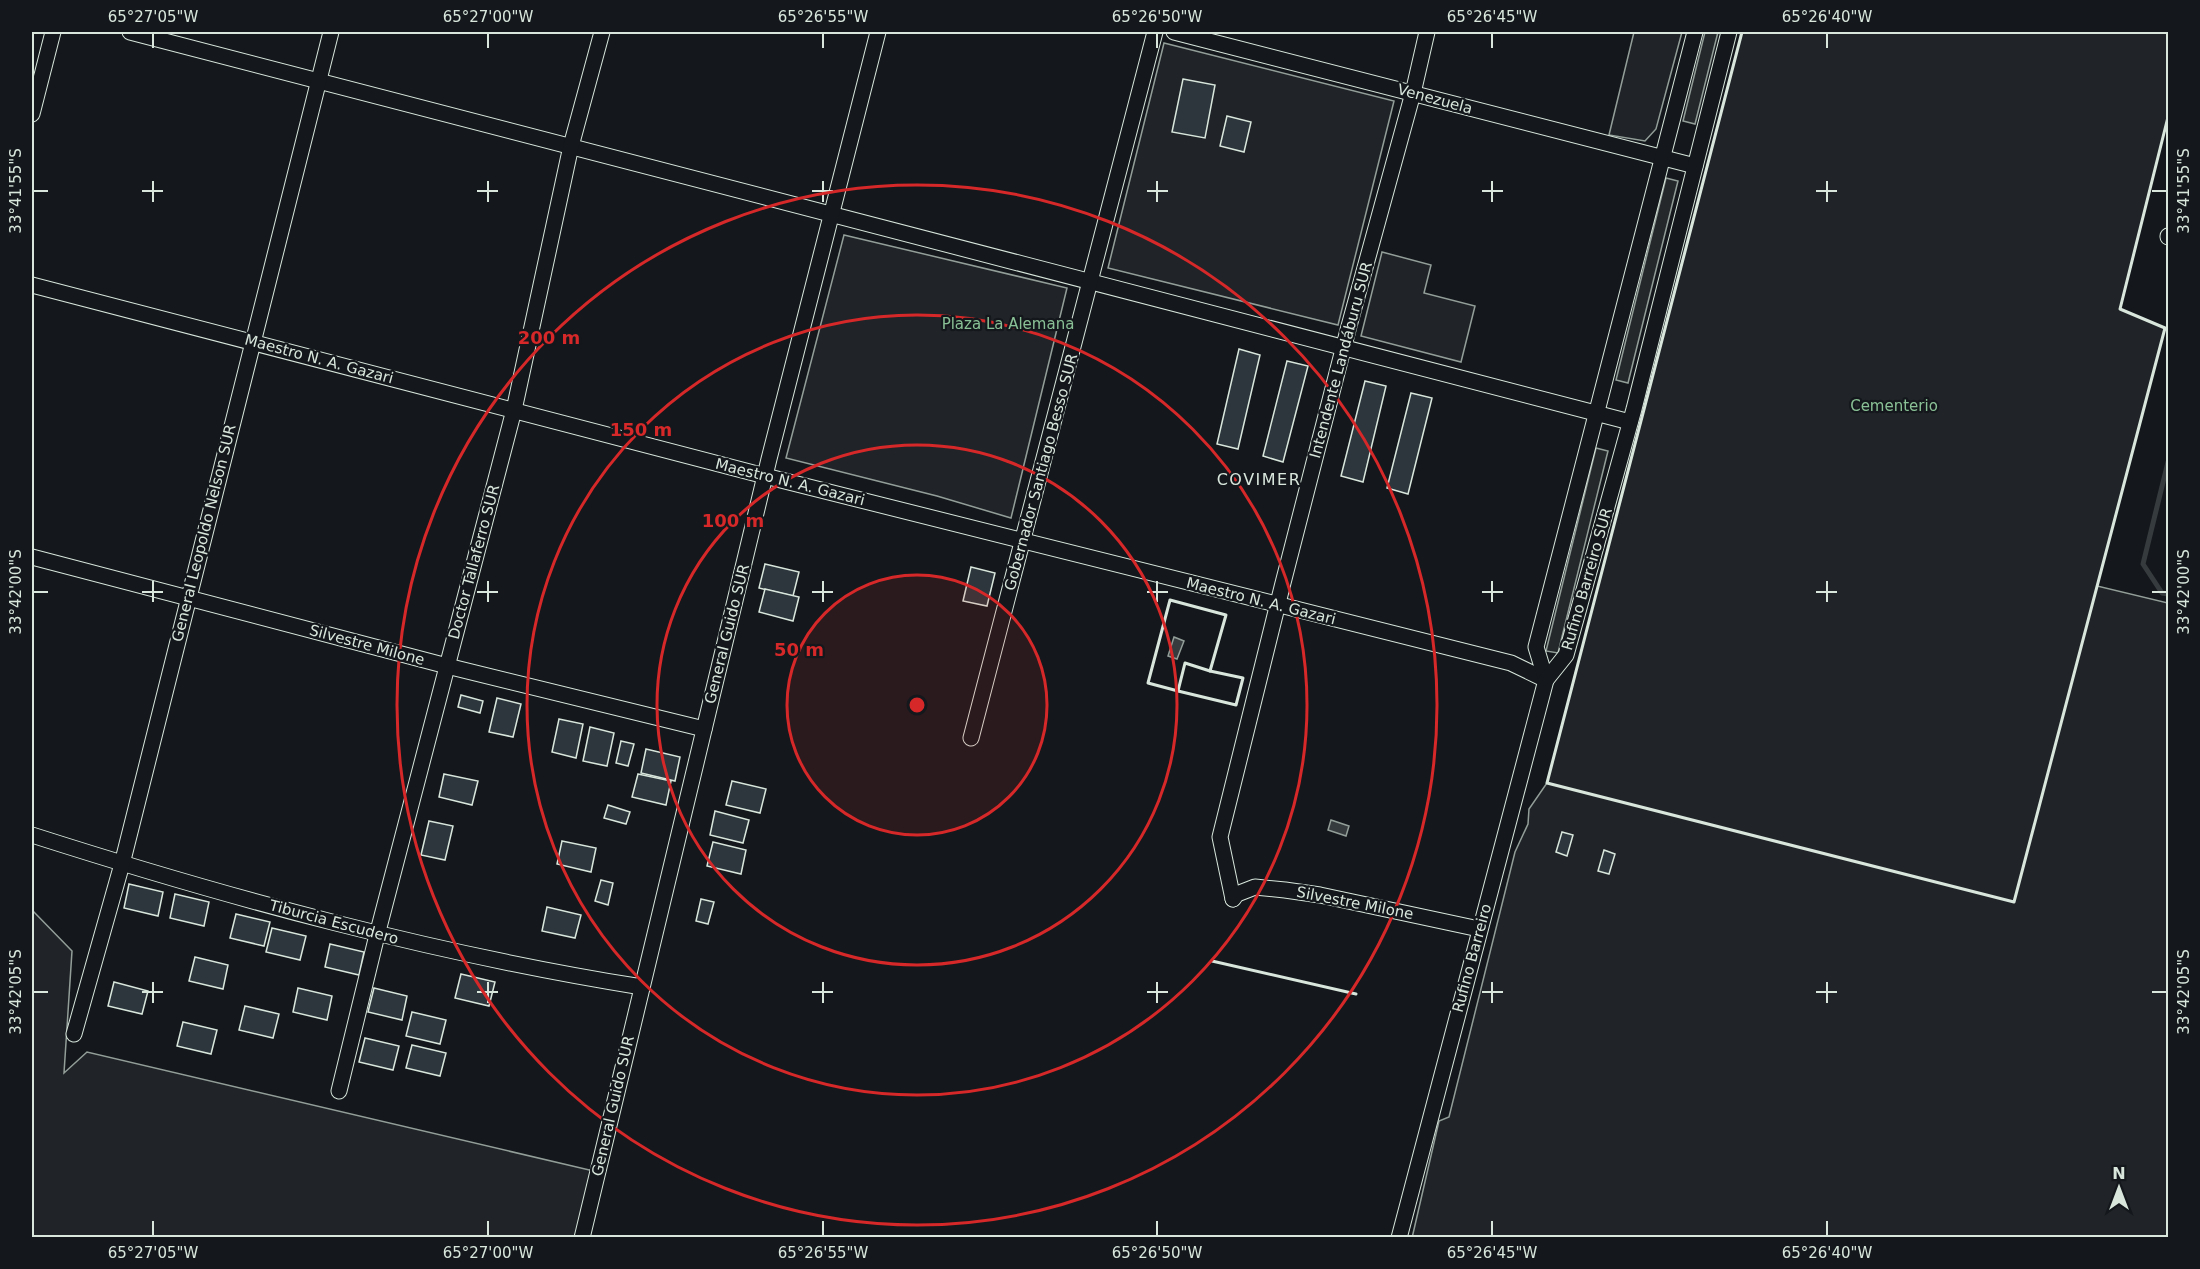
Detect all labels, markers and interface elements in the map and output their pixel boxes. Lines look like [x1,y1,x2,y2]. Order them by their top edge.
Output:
text: 65°27'05"W [108,8,198,26]
text: 65°27'00"W [443,8,533,26]
text: 65°26'55"W [778,8,868,26]
text: 65°26'50"W [1112,8,1202,26]
text: 65°26'45"W [1447,8,1537,26]
text: 65°26'40"W [1782,8,1872,26]
street label: Venezuela [1395,80,1475,118]
text: 33°41'55"S [7,148,25,234]
text: 33°41'55"S [2175,148,2193,234]
street label: Intendente Landáburu SUR [1306,260,1376,460]
park label: Plaza La Alemana [942,315,1074,333]
text: 200 m [518,327,580,348]
street label: Maestro N. A. Gazari [243,330,395,388]
street label: Gobernador Santiago Besso SUR [1001,351,1081,593]
park label: Cementerio [1850,397,1938,415]
text: 150 m [610,419,672,440]
street label: General Leopoldo Nelson SUR [168,422,240,644]
street label: Maestro N. A. Gazari [713,455,867,509]
district label: COVIMER [1217,470,1301,489]
street label: Doctor Tallaferro SUR [445,483,503,641]
street label: Rufino Barreiro SUR [1558,506,1616,652]
text: 100 m [702,510,764,531]
text: 33°42'00"S [7,549,25,635]
text: 33°42'00"S [2175,549,2193,635]
street label: General Guido SUR [701,562,753,706]
street label: Maestro N. A. Gazari [1184,574,1338,628]
street label: Silvestre Milone [307,621,427,669]
text: 50 m [774,639,824,660]
centre of rings [907,695,927,715]
street label: Silvestre Milone [1295,883,1415,923]
street label: Tiburcia Escudero [267,896,401,948]
street label: Rufino Barreiro [1449,902,1495,1014]
text: 33°42'05"S [7,949,25,1035]
text: 33°42'05"S [2175,949,2193,1035]
street label: General Guido SUR [588,1034,638,1178]
north arrow [2089,1158,2149,1218]
text: N [2112,1164,2126,1183]
text: 65°27'05"W [108,1244,198,1262]
text: 65°27'00"W [443,1244,533,1262]
text: 65°26'55"W [778,1244,868,1262]
text: 65°26'50"W [1112,1244,1202,1262]
text: 65°26'45"W [1447,1244,1537,1262]
text: 65°26'40"W [1782,1244,1872,1262]

